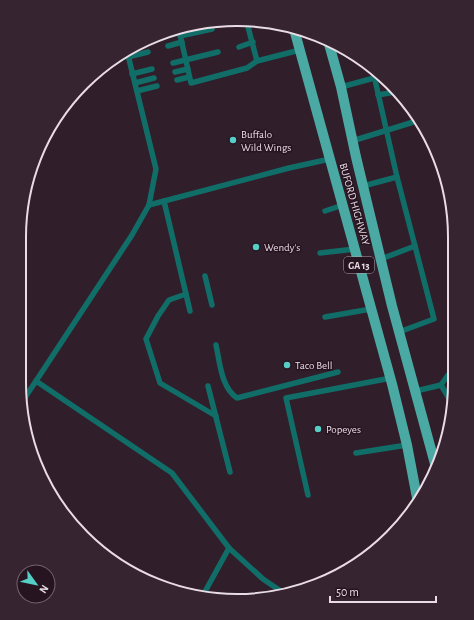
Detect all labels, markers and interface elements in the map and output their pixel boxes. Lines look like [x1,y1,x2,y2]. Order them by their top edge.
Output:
place label: Buffalo Wild Wings [241,129,291,153]
marker: Buffalo Wild Wings [228,135,238,145]
street label: BUFORD HIGHWAY [338,162,372,247]
marker: Wendy's [251,242,261,252]
place label: Wendy's [264,242,300,253]
road number: GA 13 [344,257,374,273]
marker: Taco Bell [282,360,292,370]
place label: Taco Bell [295,360,333,371]
marker: Popeyes [313,424,323,434]
place label: Popeyes [326,424,361,435]
north arrow [16,564,56,604]
scale bar [330,578,436,604]
text: N [37,583,51,595]
text: 50 m [336,586,359,598]

